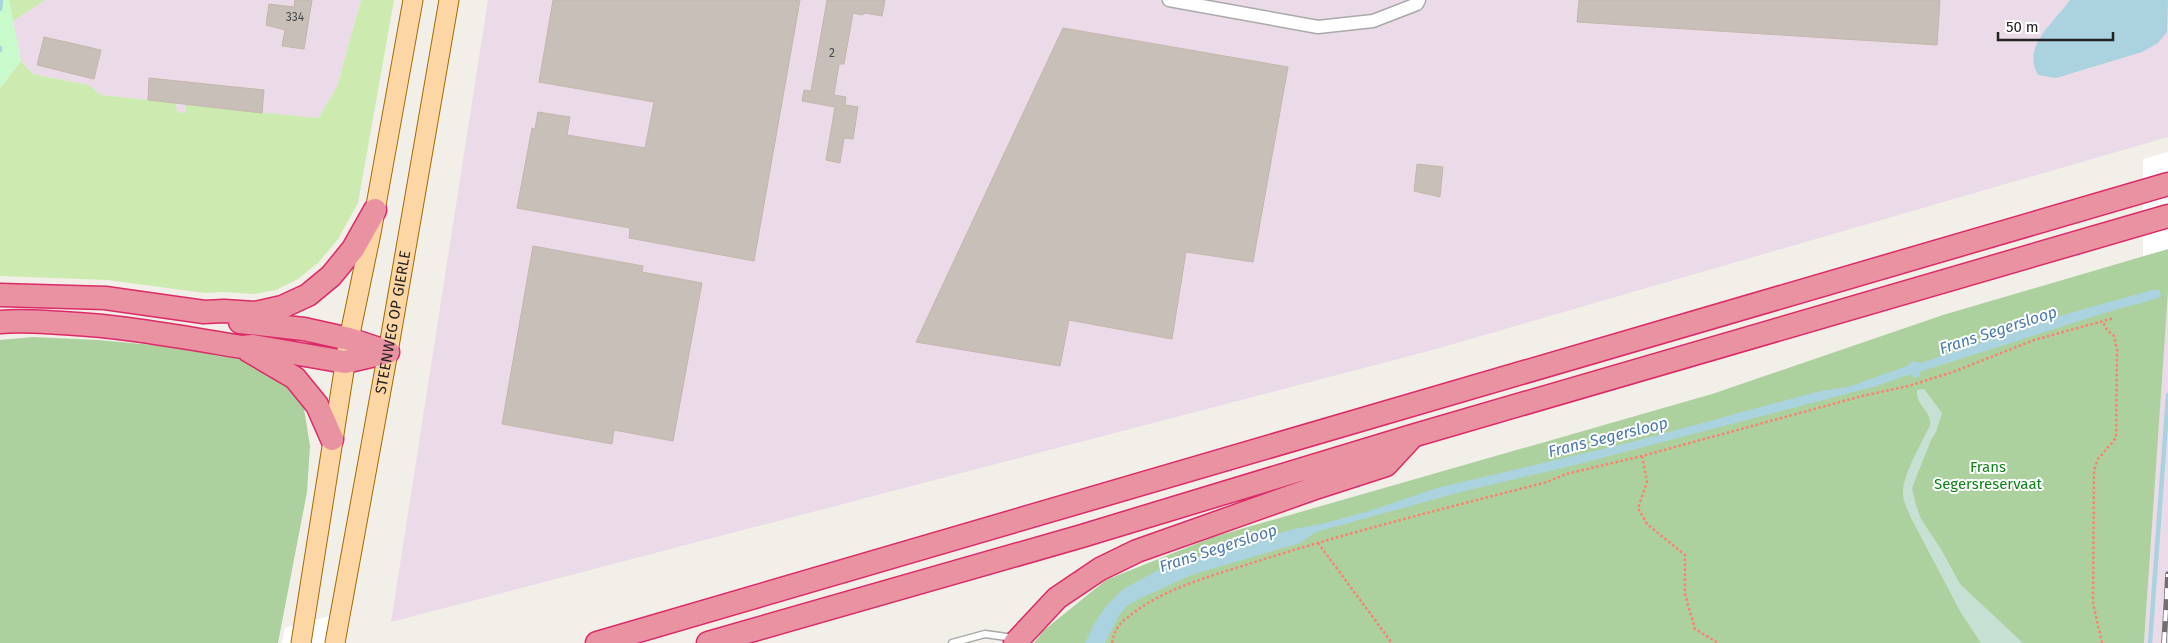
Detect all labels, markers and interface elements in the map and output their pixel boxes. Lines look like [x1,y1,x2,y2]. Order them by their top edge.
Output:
house number: 334 [286,10,305,24]
scale bar [1998,10,2113,42]
text: 50 m [2006,18,2039,36]
house number: 2 [829,46,835,60]
street label: STEENWEG OP GIERLE [372,249,414,395]
water label: Frans Segersloop [1937,302,2059,358]
water label: Frans Segersloop [1546,413,1670,461]
park label: Frans Segersreservaat [1934,458,2043,493]
water label: Frans Segersloop [1157,520,1279,576]

